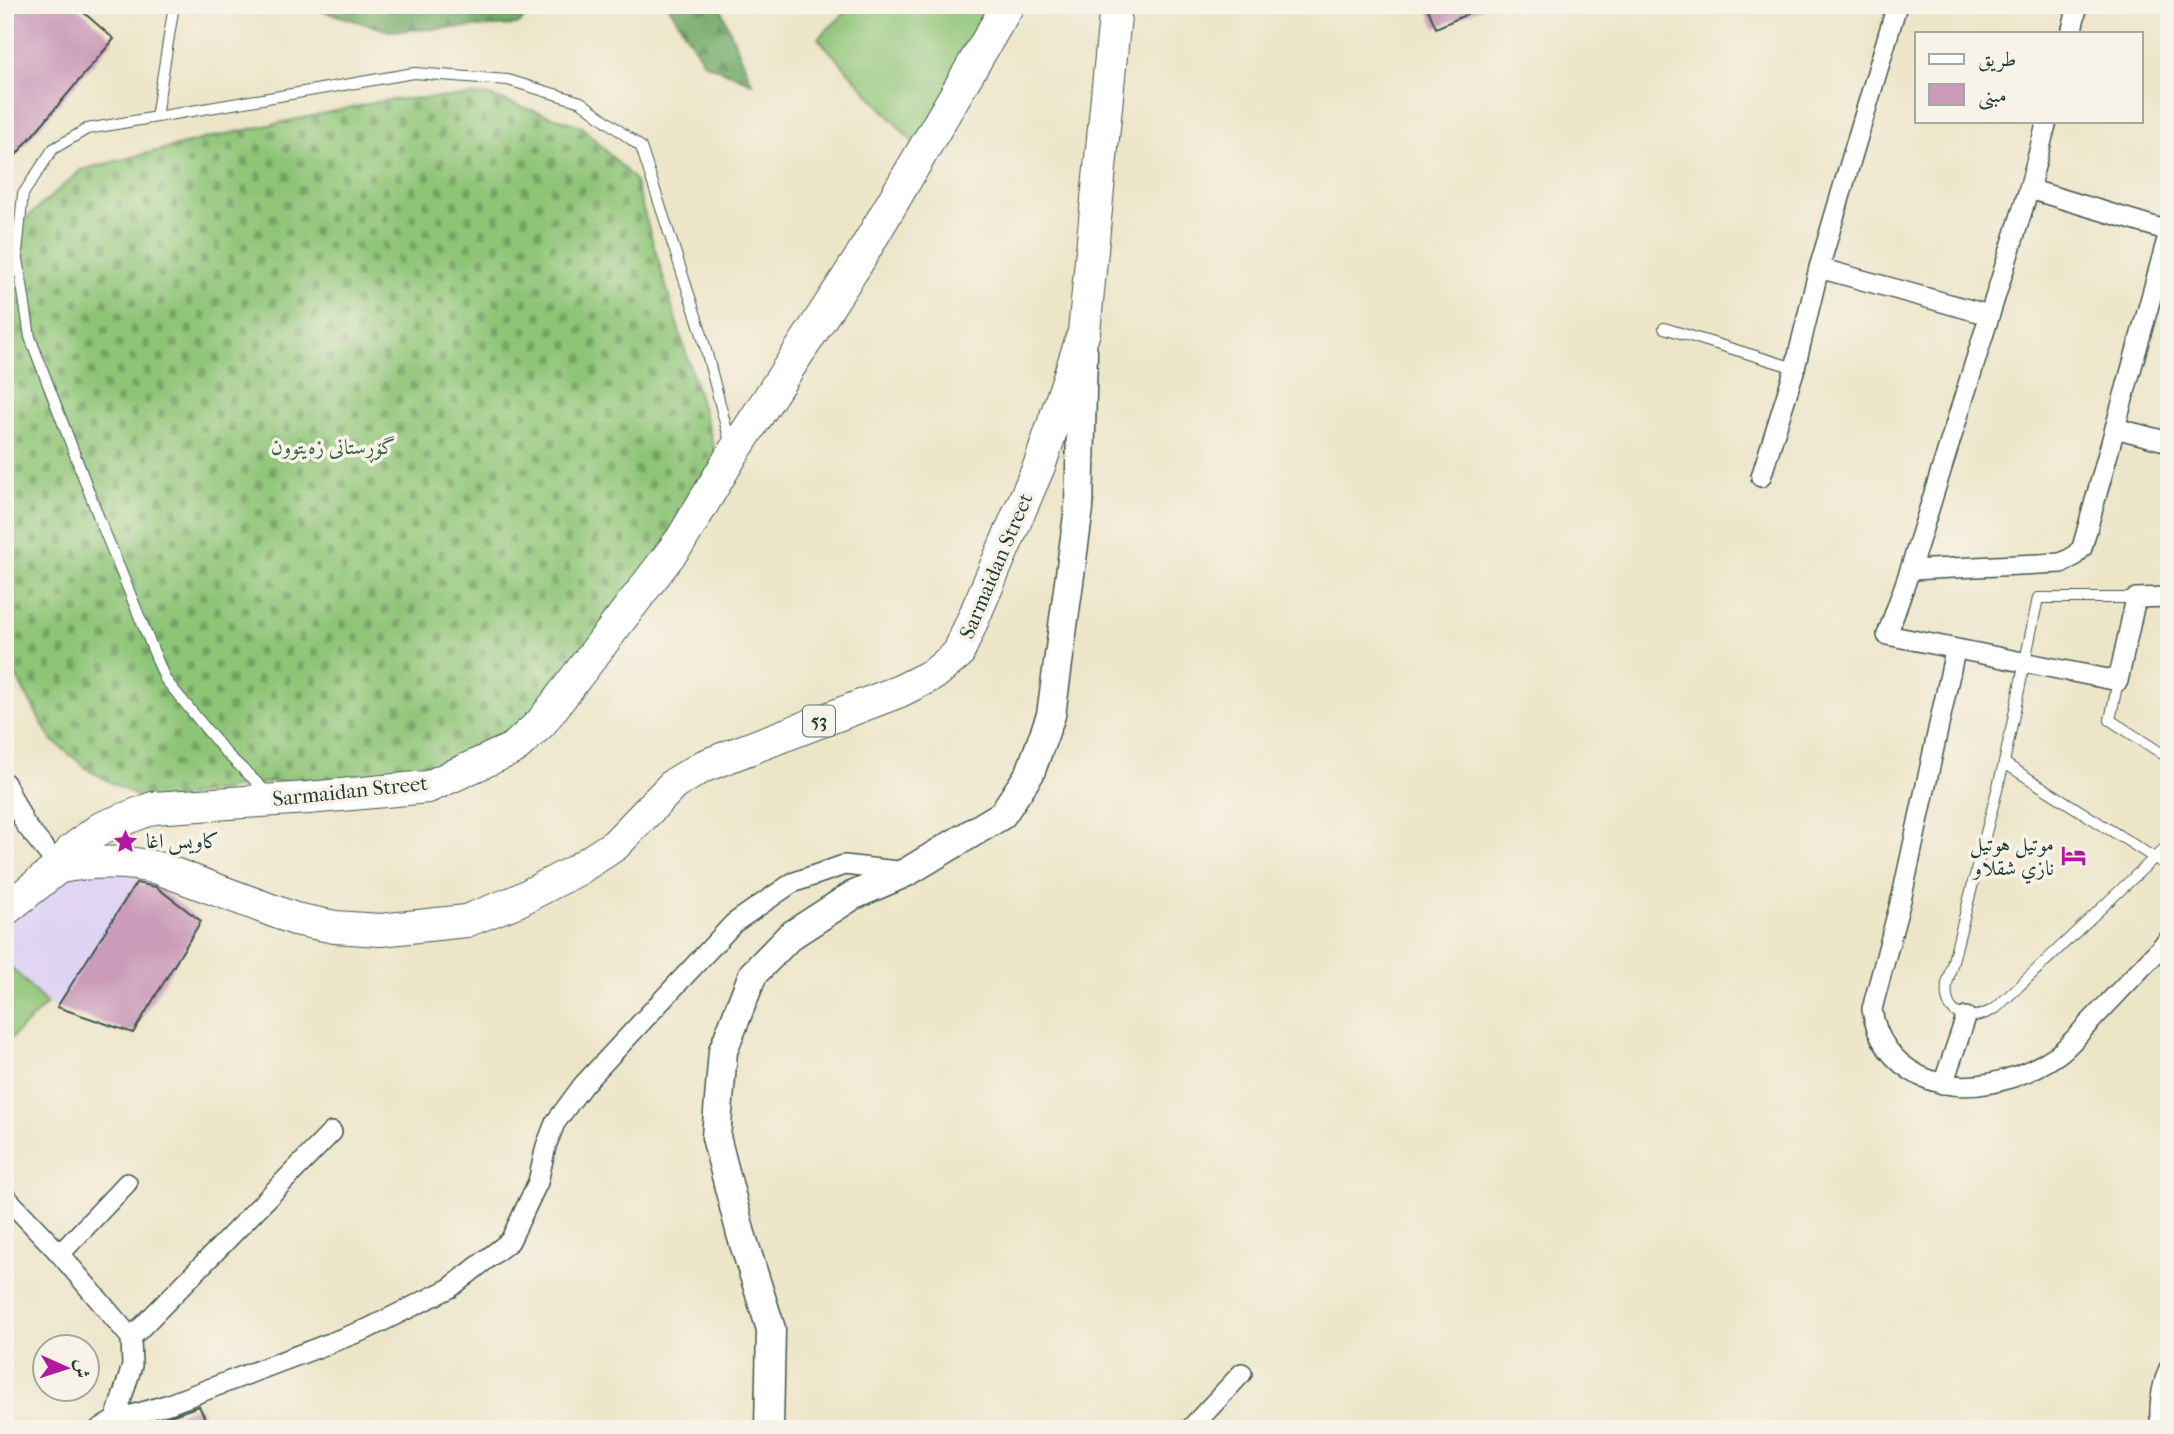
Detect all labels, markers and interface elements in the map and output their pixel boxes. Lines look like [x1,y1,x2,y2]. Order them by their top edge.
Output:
legend [1915,32,2142,122]
text: طريق [1978,47,2016,72]
text: مبنى [1978,83,2007,110]
park label: گۆڕستانی زەیتوون [271,435,395,464]
street label: Sarmaidan Street [954,489,1038,642]
road number: 53 [803,706,835,736]
street label: Sarmaidan Street [271,771,429,811]
place icon: كاويس اغا [112,827,140,855]
place label: كاويس اغا [146,829,219,855]
place label: موتيل هوتيل نازي شقلاو [1970,832,2054,884]
hotel icon: موتيل هوتيل نازي شقلاو [2060,842,2088,870]
north arrow [32,1332,102,1402]
text: ش [70,1359,93,1379]

